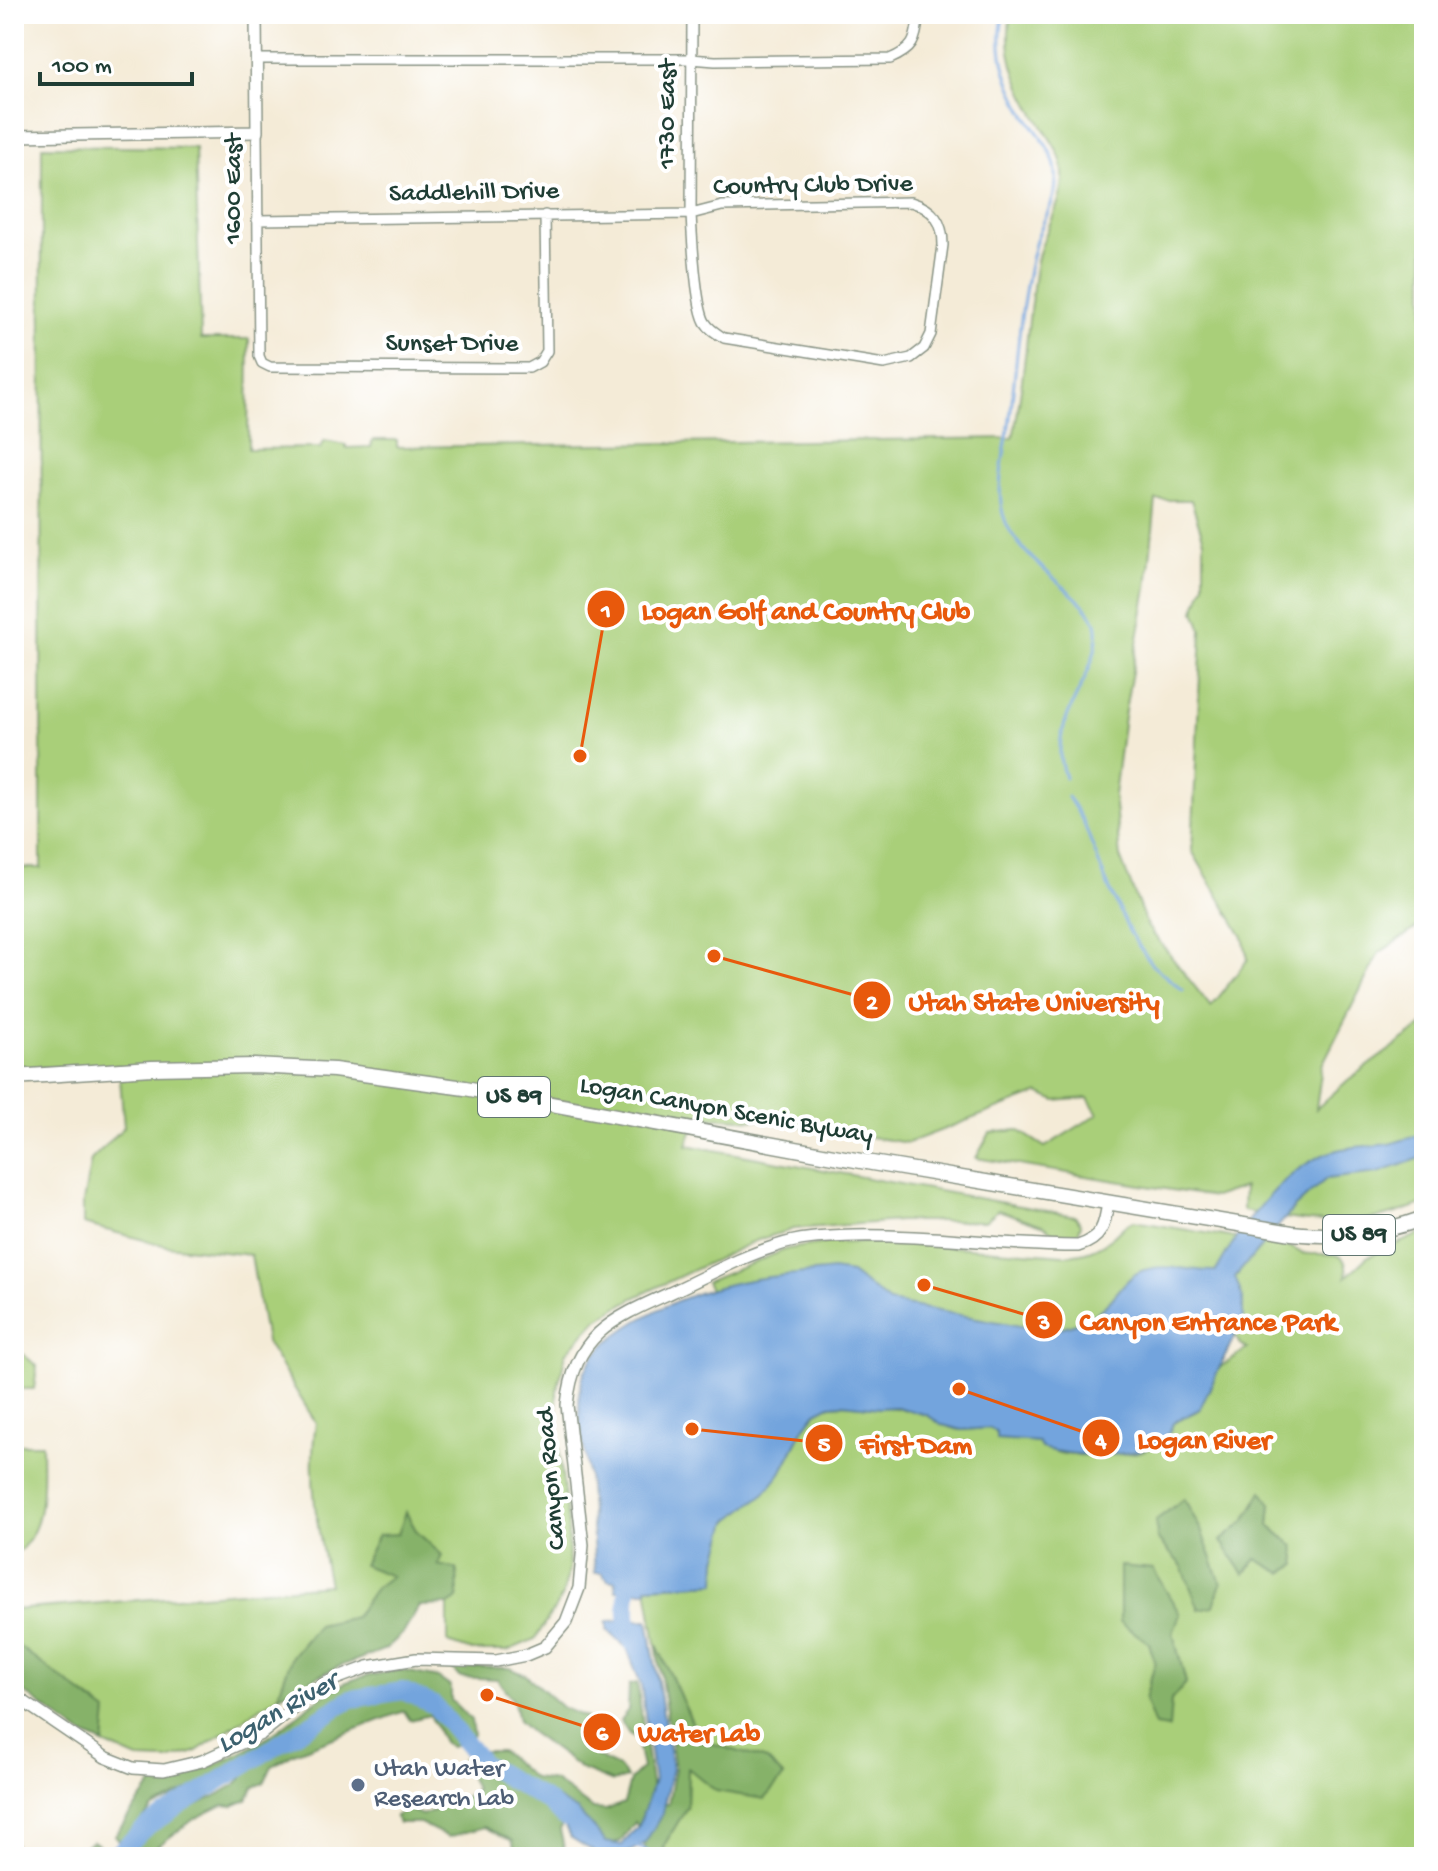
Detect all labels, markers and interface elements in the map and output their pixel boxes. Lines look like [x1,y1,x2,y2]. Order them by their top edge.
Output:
scale bar [40,36,192,86]
text: 100 m [51,53,112,82]
street label: 1730 East [654,57,685,170]
street label: 1600 East [220,132,251,245]
street label: Country Club Drive [713,170,914,204]
street label: Saddlehill Drive [389,177,560,211]
street label: Sunset Drive [385,330,519,361]
callout: Logan Golf and Country Club [586,583,987,635]
text: Logan Golf and Country Club [642,597,971,630]
text: 1 [600,598,611,627]
callout: Utah State University [852,974,1175,1026]
text: Utah State University [908,988,1160,1021]
text: 2 [866,990,878,1019]
street label: Logan Canyon Scenic Byway [577,1071,875,1153]
road number: US 89 [478,1077,550,1117]
road number: US 89 [1323,1215,1395,1255]
callout: Canyon Entrance Park [1024,1294,1353,1346]
text: Canyon Entrance Park [1079,1308,1340,1341]
text: 3 [1037,1310,1050,1339]
street label: Canyon Road [531,1405,575,1551]
callout: Logan River [1081,1412,1287,1464]
callout: First Dam [804,1417,988,1469]
text: Logan River [1137,1426,1274,1459]
text: 4 [1094,1428,1107,1457]
text: First Dam [859,1431,972,1464]
text: 5 [818,1432,831,1461]
water label: Logan River [212,1664,349,1762]
callout: Water Lab [582,1706,777,1758]
text: Water Lab [637,1719,760,1752]
text: 6 [596,1721,609,1750]
place label: Utah Water Research Lab [374,1755,515,1816]
marker: Utah Water Research Lab [349,1776,367,1794]

